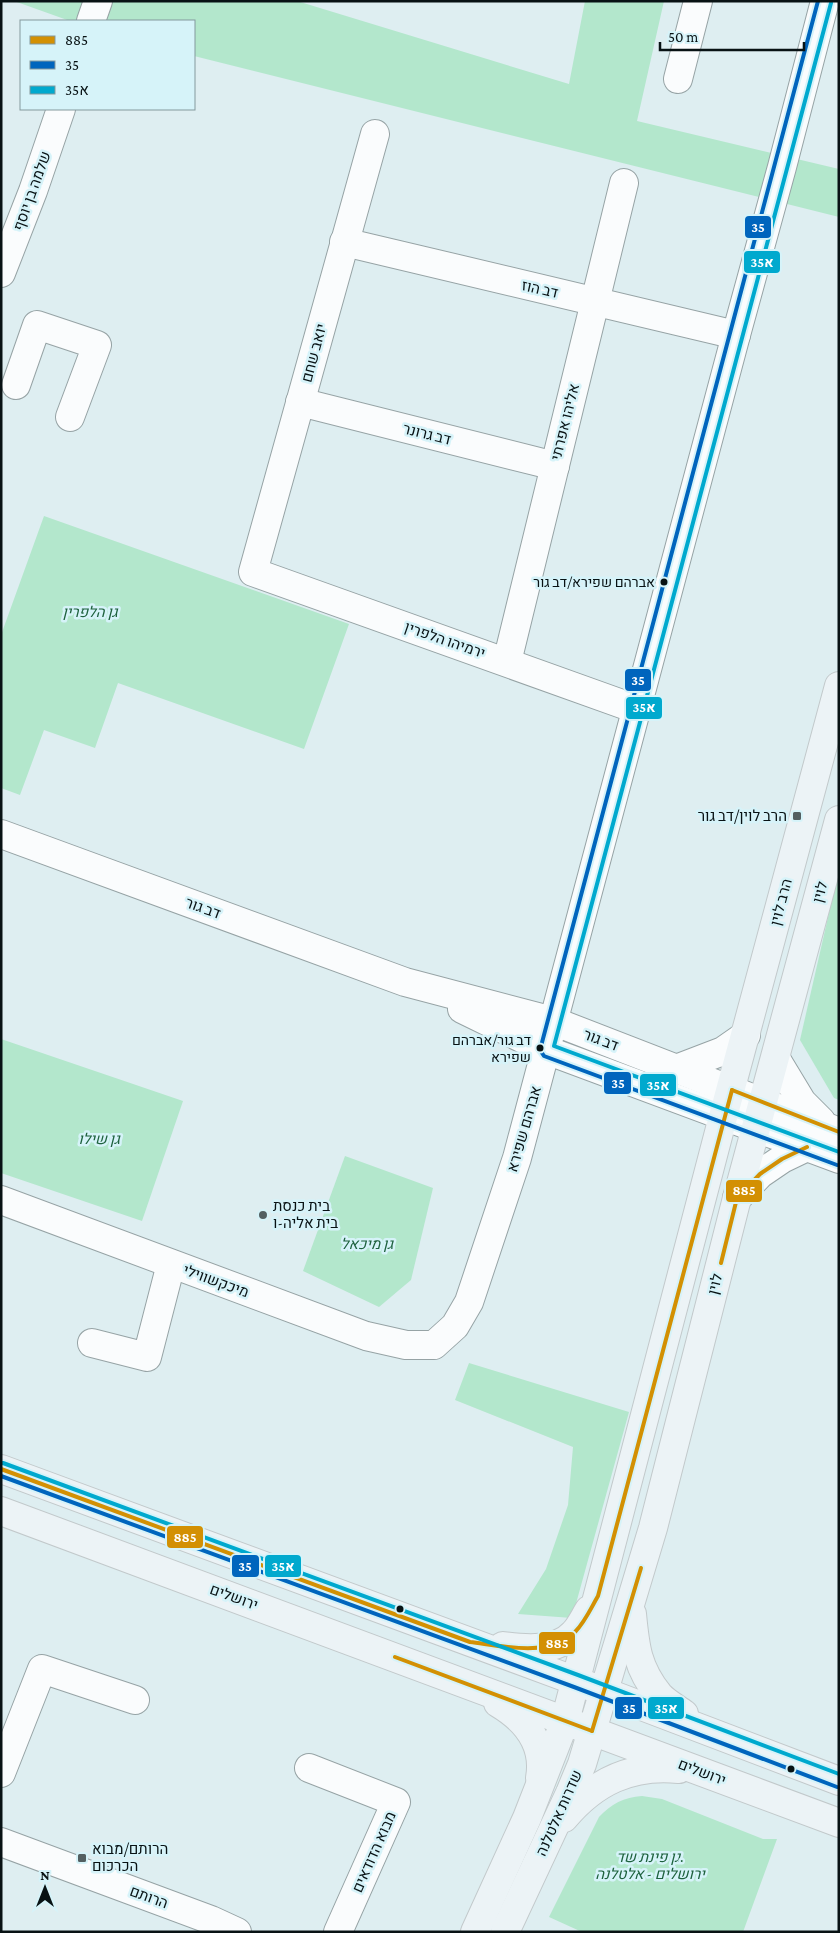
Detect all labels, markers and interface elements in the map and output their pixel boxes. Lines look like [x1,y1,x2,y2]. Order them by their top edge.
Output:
legend [20,20,195,110]
scale bar [660,20,804,52]
text: 50 m [668,29,698,45]
text: 885 [65,32,88,48]
text: 35 [65,57,79,73]
text: 35א [65,82,89,98]
street label: שלמה בן יוסף [10,149,54,233]
line badge: 35 [744,215,772,239]
text: 35 [751,219,765,235]
line badge: 35א [743,250,781,274]
text: 35א [750,254,774,270]
street label: דב הוז [520,277,560,301]
street label: יואב שחם [299,322,329,384]
street label: אליהו אפרתי [548,382,582,462]
street label: דב גרונר [401,420,453,448]
place label: אברהם שפירא/דב גור [533,574,655,590]
marker: אברהם שפירא/דב גור [659,577,669,587]
park label: גן הלפרין [62,604,119,621]
street label: ירמיהו הלפרין [403,619,487,661]
line badge: 35 [624,668,652,692]
text: 35 [631,672,645,688]
line badge: 35א [625,696,663,720]
text: 35א [632,699,656,715]
place label: הרב לוין/דב גור [698,808,787,824]
marker: הרב לוין/דב גור [791,810,803,822]
street label: הרב לוין [767,877,795,927]
street label: לוין [810,880,831,904]
street label: דב גור [183,894,223,922]
street label: דב גור [581,1026,621,1054]
place label: דב גור/אברהם שפירא [452,1032,531,1065]
marker: דב גור/אברהם שפירא [535,1043,545,1053]
line badge: 35 [603,1071,632,1095]
line badge: 35א [639,1073,677,1097]
text: 35 [611,1075,625,1091]
text: 35א [646,1077,670,1093]
street label: אברהם שפירא [504,1084,544,1174]
park label: גן שילו [78,1131,121,1148]
line badge: 885 [725,1179,763,1203]
text: 885 [732,1182,756,1198]
place label: בית כנסת בית אליה-ו [273,1198,338,1231]
marker: בית כנסת בית אליה-ו [257,1209,269,1221]
park label: גן מיכאל [341,1236,394,1253]
street label: מיכקשווילי [181,1262,251,1300]
street label: לוין [705,1272,725,1296]
line badge: 885 [166,1525,204,1549]
text: 885 [173,1529,197,1545]
line badge: 35 [231,1554,260,1578]
line badge: 35א [264,1554,302,1578]
text: 35 [238,1558,252,1574]
text: 35א [271,1558,295,1574]
street label: ירושלים [208,1581,260,1613]
unlabelled marker [395,1604,405,1614]
line badge: 885 [538,1631,576,1655]
text: 885 [545,1635,569,1651]
line badge: 35 [614,1696,643,1720]
line badge: 35א [647,1696,685,1720]
text: 35 [622,1700,636,1716]
text: 35א [654,1700,678,1716]
street label: ירושלים [676,1756,728,1788]
unlabelled marker [786,1764,796,1774]
street label: שדרות אלטלנה [533,1768,585,1858]
street label: מבוא הדודאים [349,1809,399,1895]
place label: הרותם/מבוא הכרכום [92,1841,168,1874]
park label: גן פינת שד. ירושלים - אלטלנה [595,1849,706,1882]
marker: הרותם/מבוא הכרכום [76,1852,88,1864]
north arrow [20,1863,70,1913]
text: N [40,1867,50,1883]
street label: הרותם [128,1883,170,1911]

